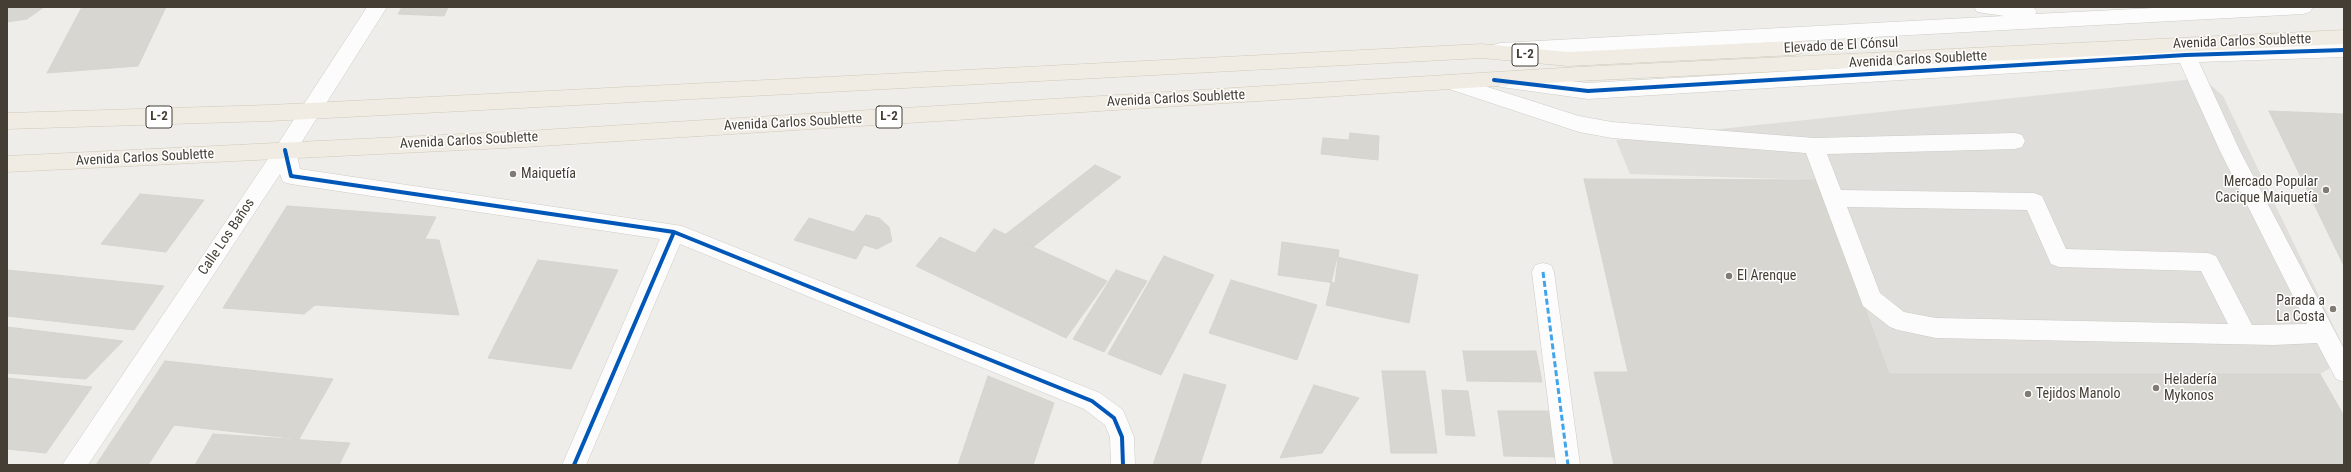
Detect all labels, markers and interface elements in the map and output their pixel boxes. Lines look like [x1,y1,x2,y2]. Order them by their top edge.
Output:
street label: Avenida Carlos Soublette [2173,31,2311,53]
street label: Elevado de El Cónsul [1783,35,1899,57]
road number: L-2 [1512,44,1538,66]
street label: Avenida Carlos Soublette [1848,48,1988,72]
street label: Avenida Carlos Soublette [1106,87,1246,111]
road number: L-2 [146,106,172,128]
road number: L-2 [876,106,902,128]
street label: Avenida Carlos Soublette [723,111,863,135]
street label: Avenida Carlos Soublette [399,129,539,153]
street label: Avenida Carlos Soublette [75,146,215,170]
place label: Maiquetía [521,166,576,182]
marker: Maiquetía [508,169,518,179]
place label: Mercado Popular Cacique Maiquetía [2215,174,2318,206]
marker: Mercado Popular Cacique Maiquetía [2321,185,2331,195]
street label: Calle Los Baños [195,196,259,278]
place label: El Arenque [1737,268,1796,284]
marker: El Arenque [1724,271,1734,281]
place label: Parada a La Costa [2276,293,2325,326]
marker: Parada a La Costa [2328,304,2338,314]
place label: Heladería Mykonos [2164,372,2217,404]
marker: Heladería Mykonos [2151,383,2161,393]
place label: Tejidos Manolo [2036,386,2120,402]
marker: Tejidos Manolo [2023,389,2033,399]

